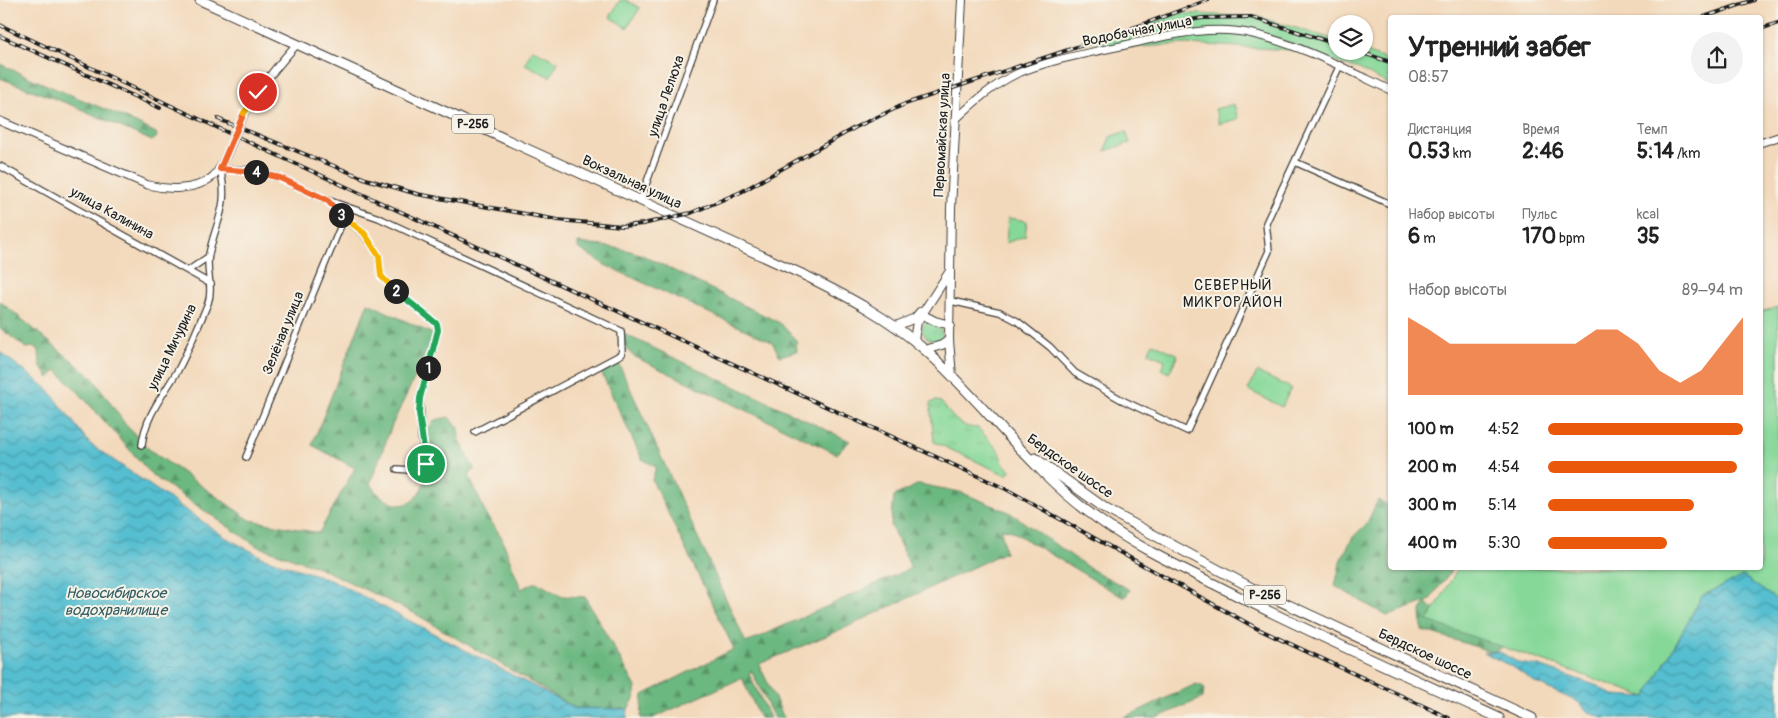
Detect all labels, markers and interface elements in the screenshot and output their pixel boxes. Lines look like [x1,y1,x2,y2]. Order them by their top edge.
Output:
street label: Водобачная улица [1081,12,1193,50]
map controls [1328,15,1373,60]
button: layers [1328,15,1373,60]
text: Утренний забег [1408,30,1591,65]
button: share [1691,32,1743,84]
street label: улица Лелюха [644,53,688,140]
text: 08:57 [1408,67,1448,87]
pin [237,71,279,113]
street label: Первомайская улица [930,73,954,197]
icon: check [244,78,272,106]
road number: Р-256 [452,115,494,134]
text: Дистанция [1408,121,1472,138]
text: Время [1522,121,1560,138]
text: Темп [1637,121,1668,138]
text: 0.53 [1408,138,1450,165]
text: 2:46 [1522,138,1564,165]
text: 5:14 [1637,138,1674,165]
text: km [1450,145,1471,162]
text: /km [1674,145,1700,162]
street label: Вокзальная улица [580,152,684,212]
pin: 4 [244,160,268,184]
text: 4 [252,164,261,181]
street label: улица Калинина [66,183,157,243]
pin: 3 [328,202,354,228]
text: Набор высоты [1408,206,1495,223]
text: Пульс [1522,206,1558,223]
text: kcal [1637,206,1659,223]
text: 3 [338,207,345,224]
text: 6 [1408,223,1420,250]
text: 170 [1522,223,1556,250]
text: 35 [1637,223,1660,250]
text: m [1420,230,1436,247]
text: bpm [1556,230,1585,247]
district label: СЕВЕРНЫЙ МИКРОРАЙОН [1183,276,1283,312]
pin: 2 [384,278,408,304]
text: Набор высоты [1408,280,1507,300]
text: 89–94 m [1682,280,1743,300]
text: 2 [393,283,400,300]
street label: Зелёная улица [259,289,307,377]
street label: улица Мичурина [143,301,200,394]
pin: 1 [416,356,440,380]
text: 1 [426,360,431,377]
text: 100 m [1408,419,1454,439]
text: 4:52 [1488,419,1519,439]
street label: Бердское шоссе [1024,430,1116,502]
pin [405,443,447,485]
icon: arrive [412,450,440,478]
text: 200 m [1408,457,1456,477]
text: 4:54 [1488,457,1520,477]
text: 300 m [1408,495,1456,515]
text: 5:14 [1488,495,1516,515]
text: 400 m [1408,533,1457,553]
text: 5:30 [1488,533,1521,553]
water label: Новосибирское водохранилище [65,584,169,620]
road number: Р-256 [1244,586,1286,604]
street label: Бердское шоссе [1376,625,1474,683]

